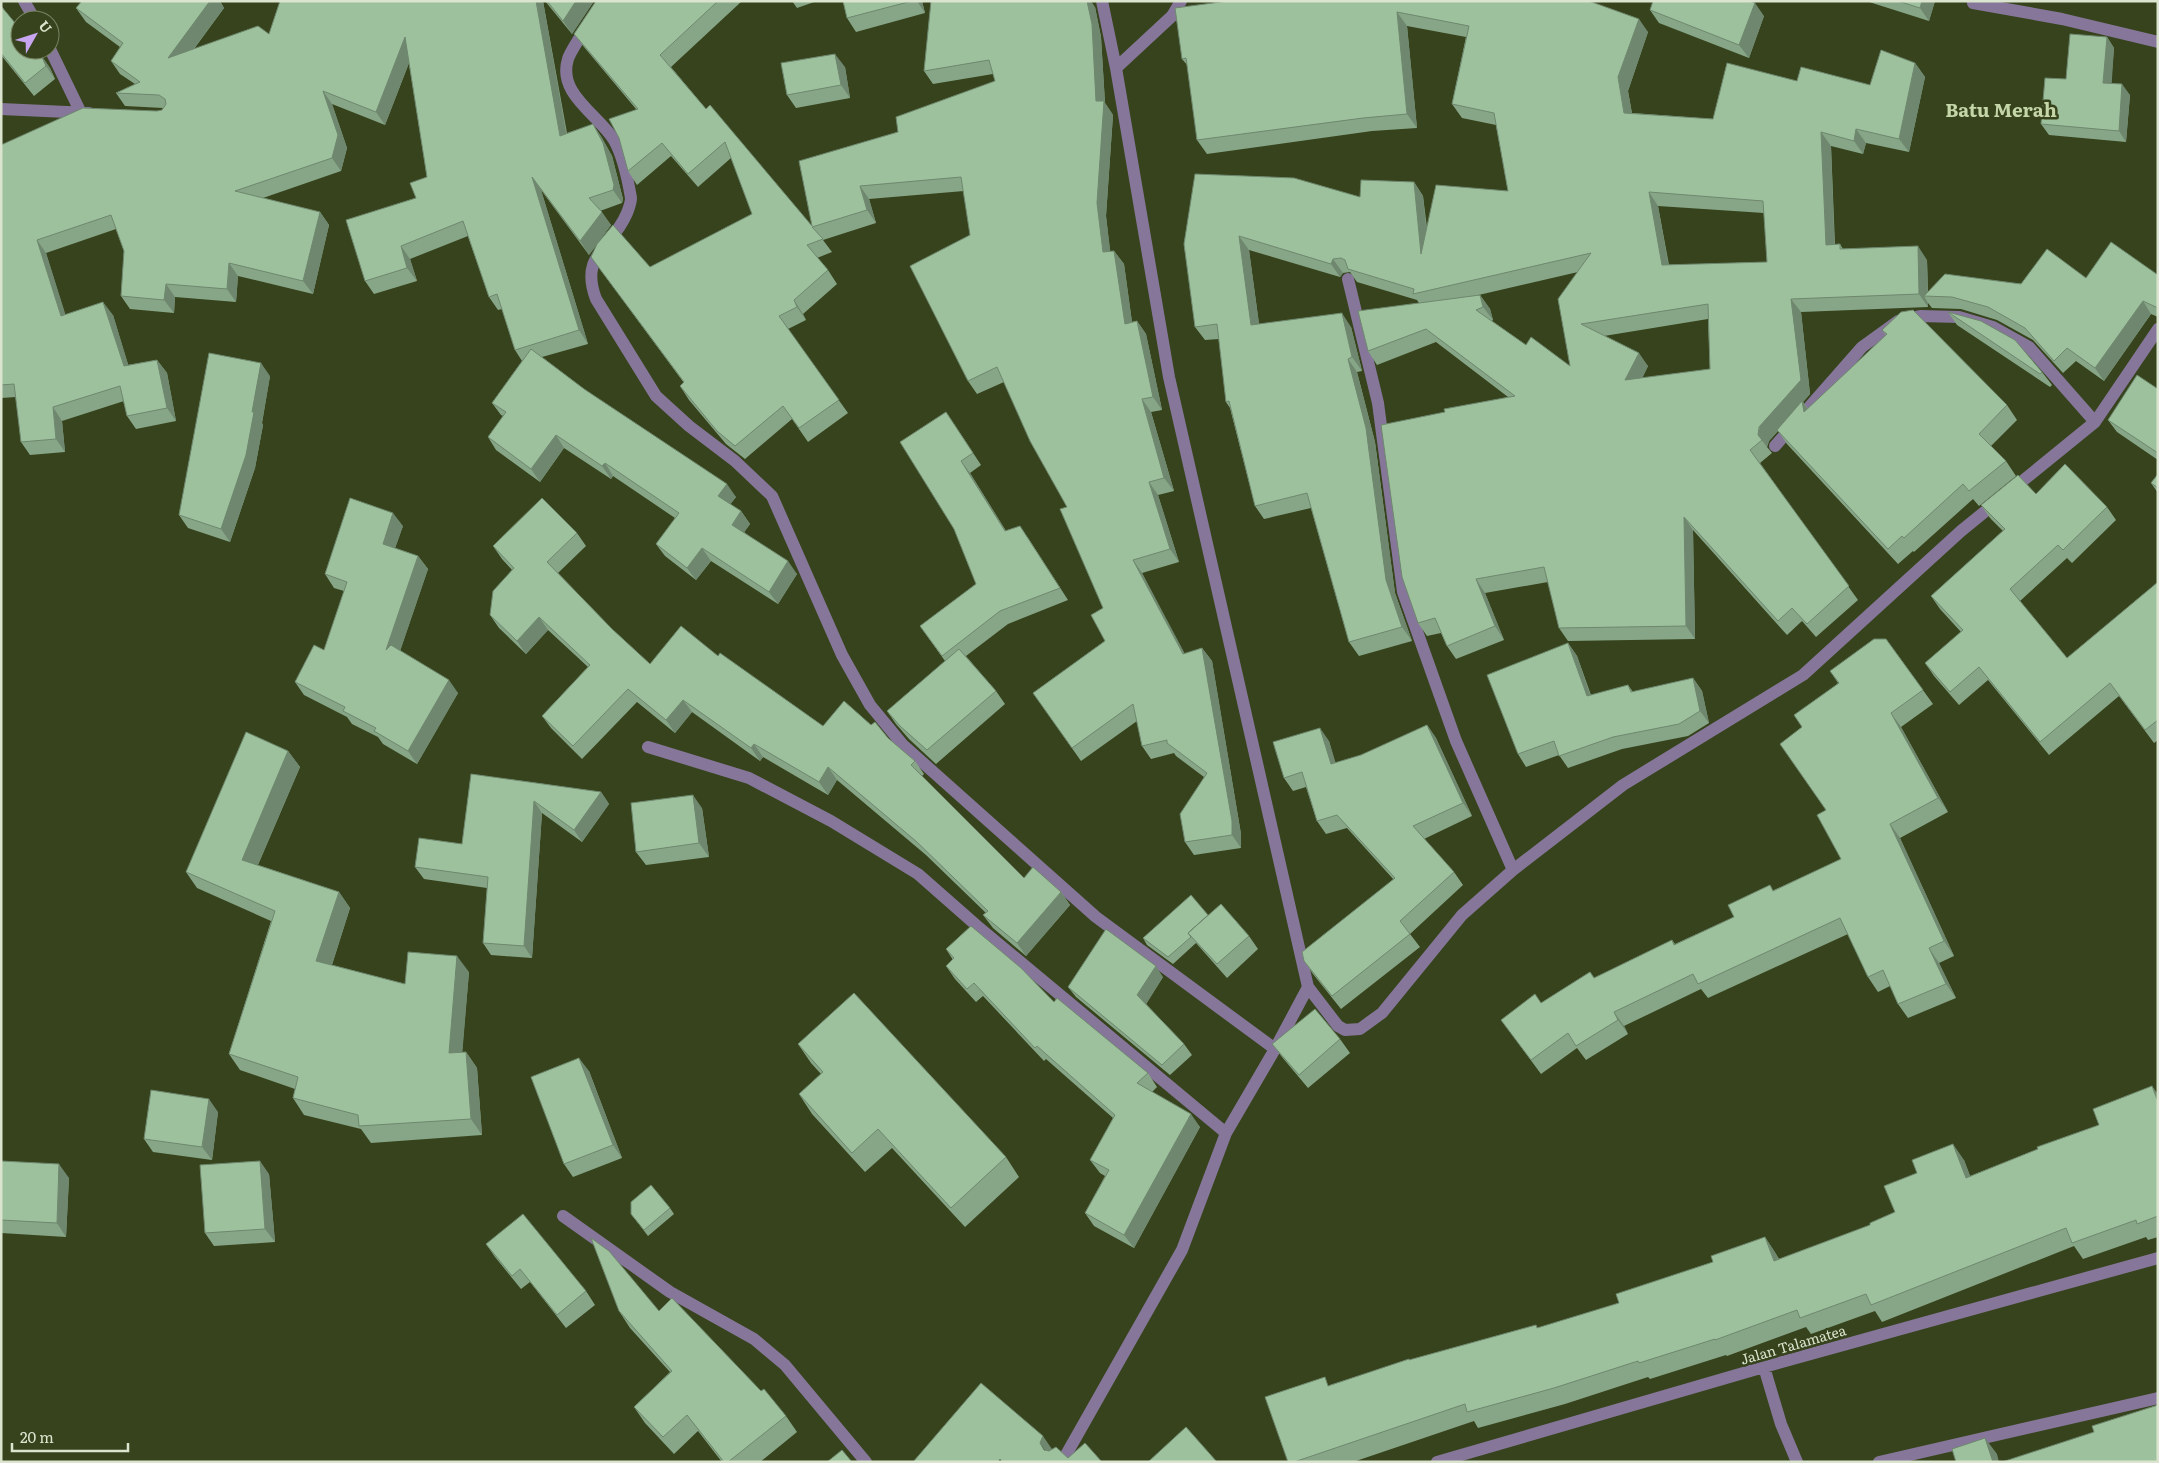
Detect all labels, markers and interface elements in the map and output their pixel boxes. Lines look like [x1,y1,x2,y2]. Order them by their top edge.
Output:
north arrow [10,10,60,60]
text: U [35,16,57,37]
district label: Batu Merah [1945,95,2057,123]
street label: Jalan Talamatea [1738,1319,1849,1369]
scale bar [12,1420,129,1452]
text: 20 m [20,1425,54,1448]

